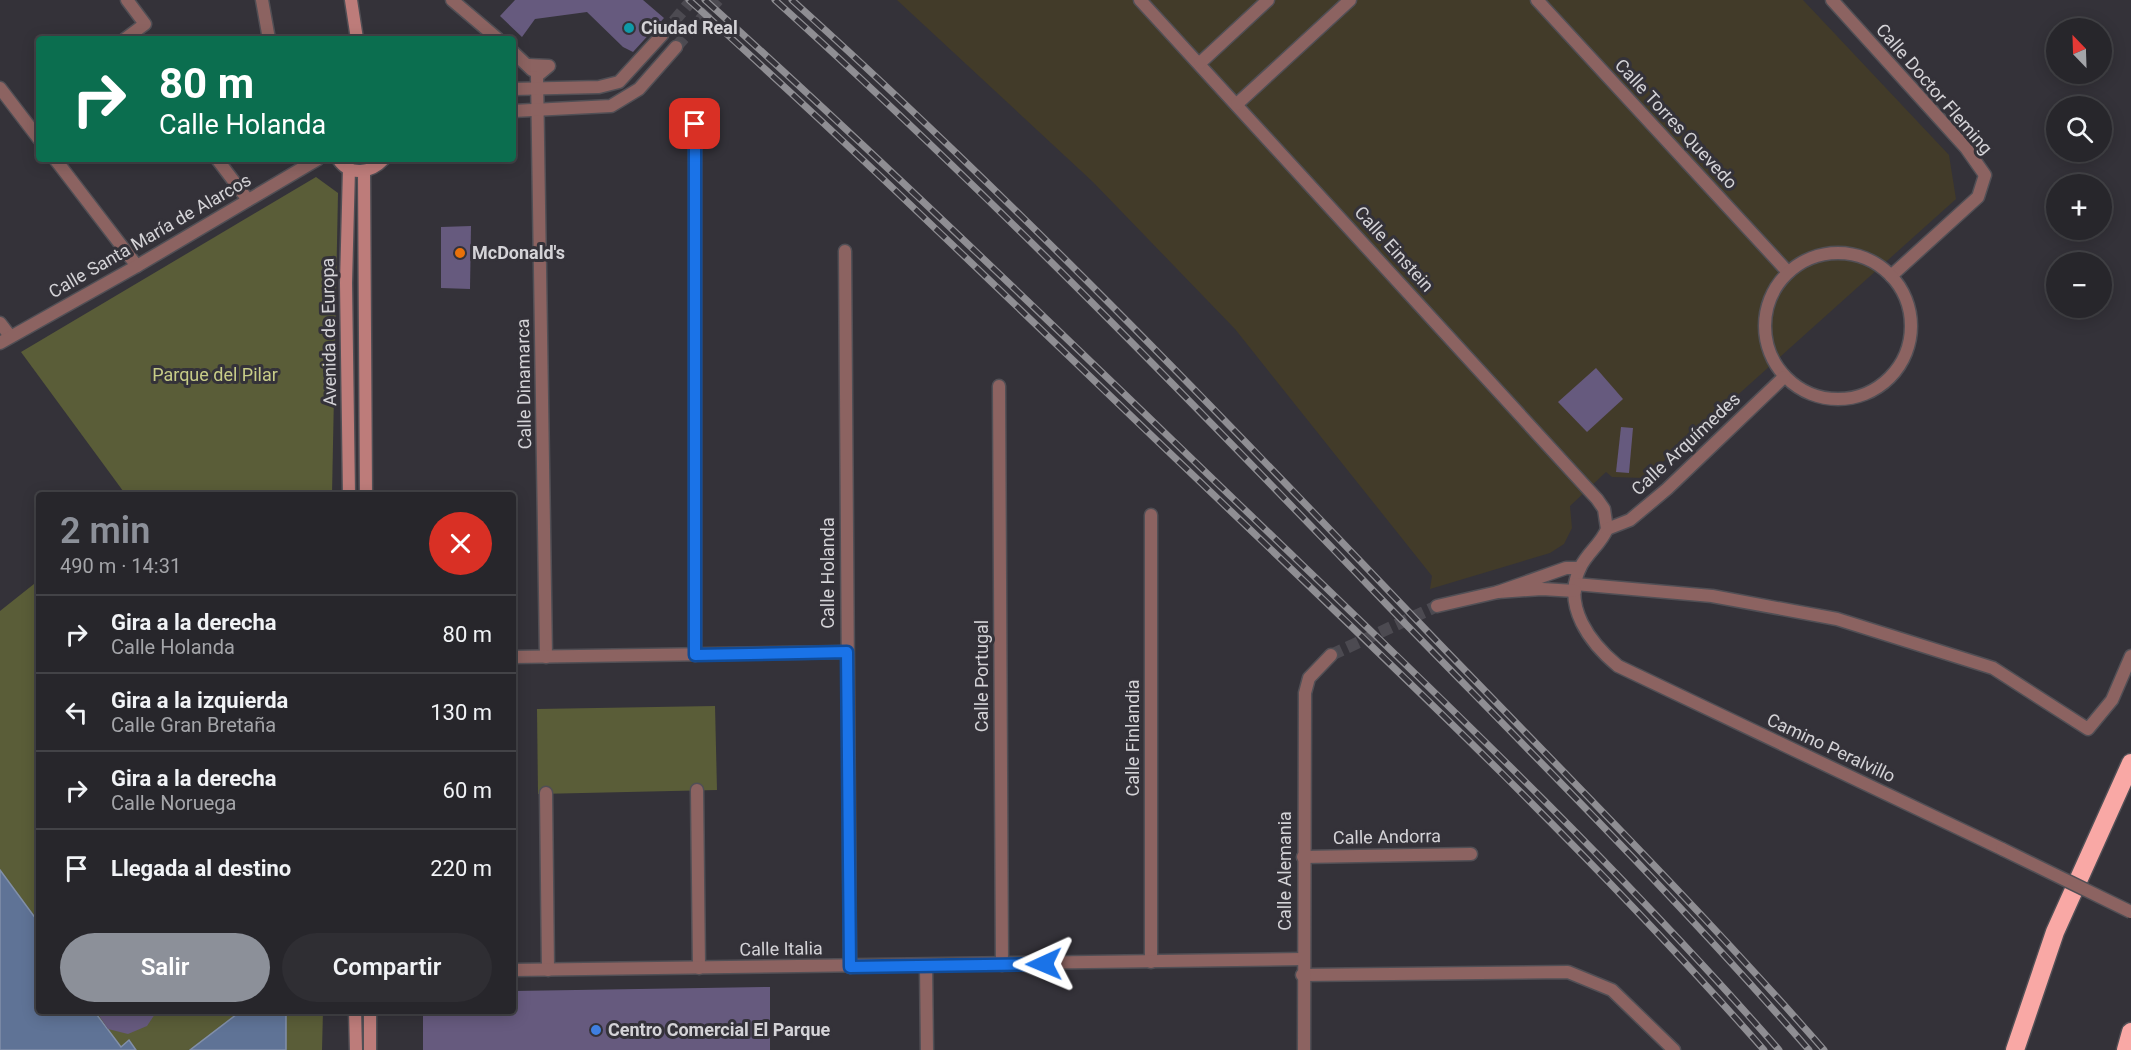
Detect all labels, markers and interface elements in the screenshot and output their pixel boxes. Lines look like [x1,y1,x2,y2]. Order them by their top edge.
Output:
place label: Ciudad Real [641,17,738,38]
north arrow [2046,18,2112,84]
map controls [2046,18,2112,318]
street label: Calle Doctor Fleming [1872,19,1997,158]
marker: Ciudad Real [622,21,636,35]
street label: Calle Torres Quevedo [1611,54,1742,193]
text: 80 m [159,59,254,108]
icon: right [60,60,138,138]
button: search [2046,96,2112,162]
pin [669,98,720,149]
icon: arrive [678,107,711,140]
text: Calle Holanda [159,109,326,141]
street label: Calle Santa María de Alarcos [45,169,255,302]
button: + [2046,174,2112,240]
street label: Calle Einstein [1350,202,1438,296]
place label: McDonald's [472,242,565,263]
marker: McDonald's [453,246,467,260]
button: − [2046,252,2112,318]
street label: Avenida de Europa [317,258,340,406]
street label: Calle Dinamarca [512,318,535,450]
park label: Parque del Pilar [152,364,278,385]
street label: Calle Arquímedes [1627,388,1744,499]
text: 2 min [60,510,150,552]
button: close [429,512,492,575]
street label: Calle Holanda [817,517,838,629]
text: 490 m · 14:31 [60,554,181,578]
text: Gira a la derecha [111,610,277,635]
icon: right [60,618,93,651]
street label: Calle Portugal [971,620,992,732]
text: 80 m [443,622,492,647]
text: Calle Holanda [111,635,235,659]
street label: Calle Finlandia [1122,680,1143,796]
text: Gira a la izquierda [111,688,288,713]
icon: left [60,696,93,729]
text: 130 m [430,700,492,725]
street label: Camino Peralvillo [1764,709,1899,786]
text: Calle Gran Bretaña [111,713,276,737]
text: Gira a la derecha [111,766,277,791]
icon: right [60,774,93,807]
text: 60 m [443,778,492,803]
text: Calle Noruega [111,791,236,815]
street label: Calle Alemania [1274,811,1295,931]
street label: Calle Andorra [1333,825,1441,848]
icon: arrive [60,852,93,885]
text: Llegada al destino [111,856,291,881]
text: 220 m [430,856,492,881]
position arrow [1012,932,1076,996]
button: Salir [60,933,270,1002]
button: Compartir [282,933,492,1002]
street label: Calle Italia [739,937,823,960]
place label: Centro Comercial El Parque [608,1019,830,1040]
marker: Centro Comercial El Parque [589,1023,603,1037]

